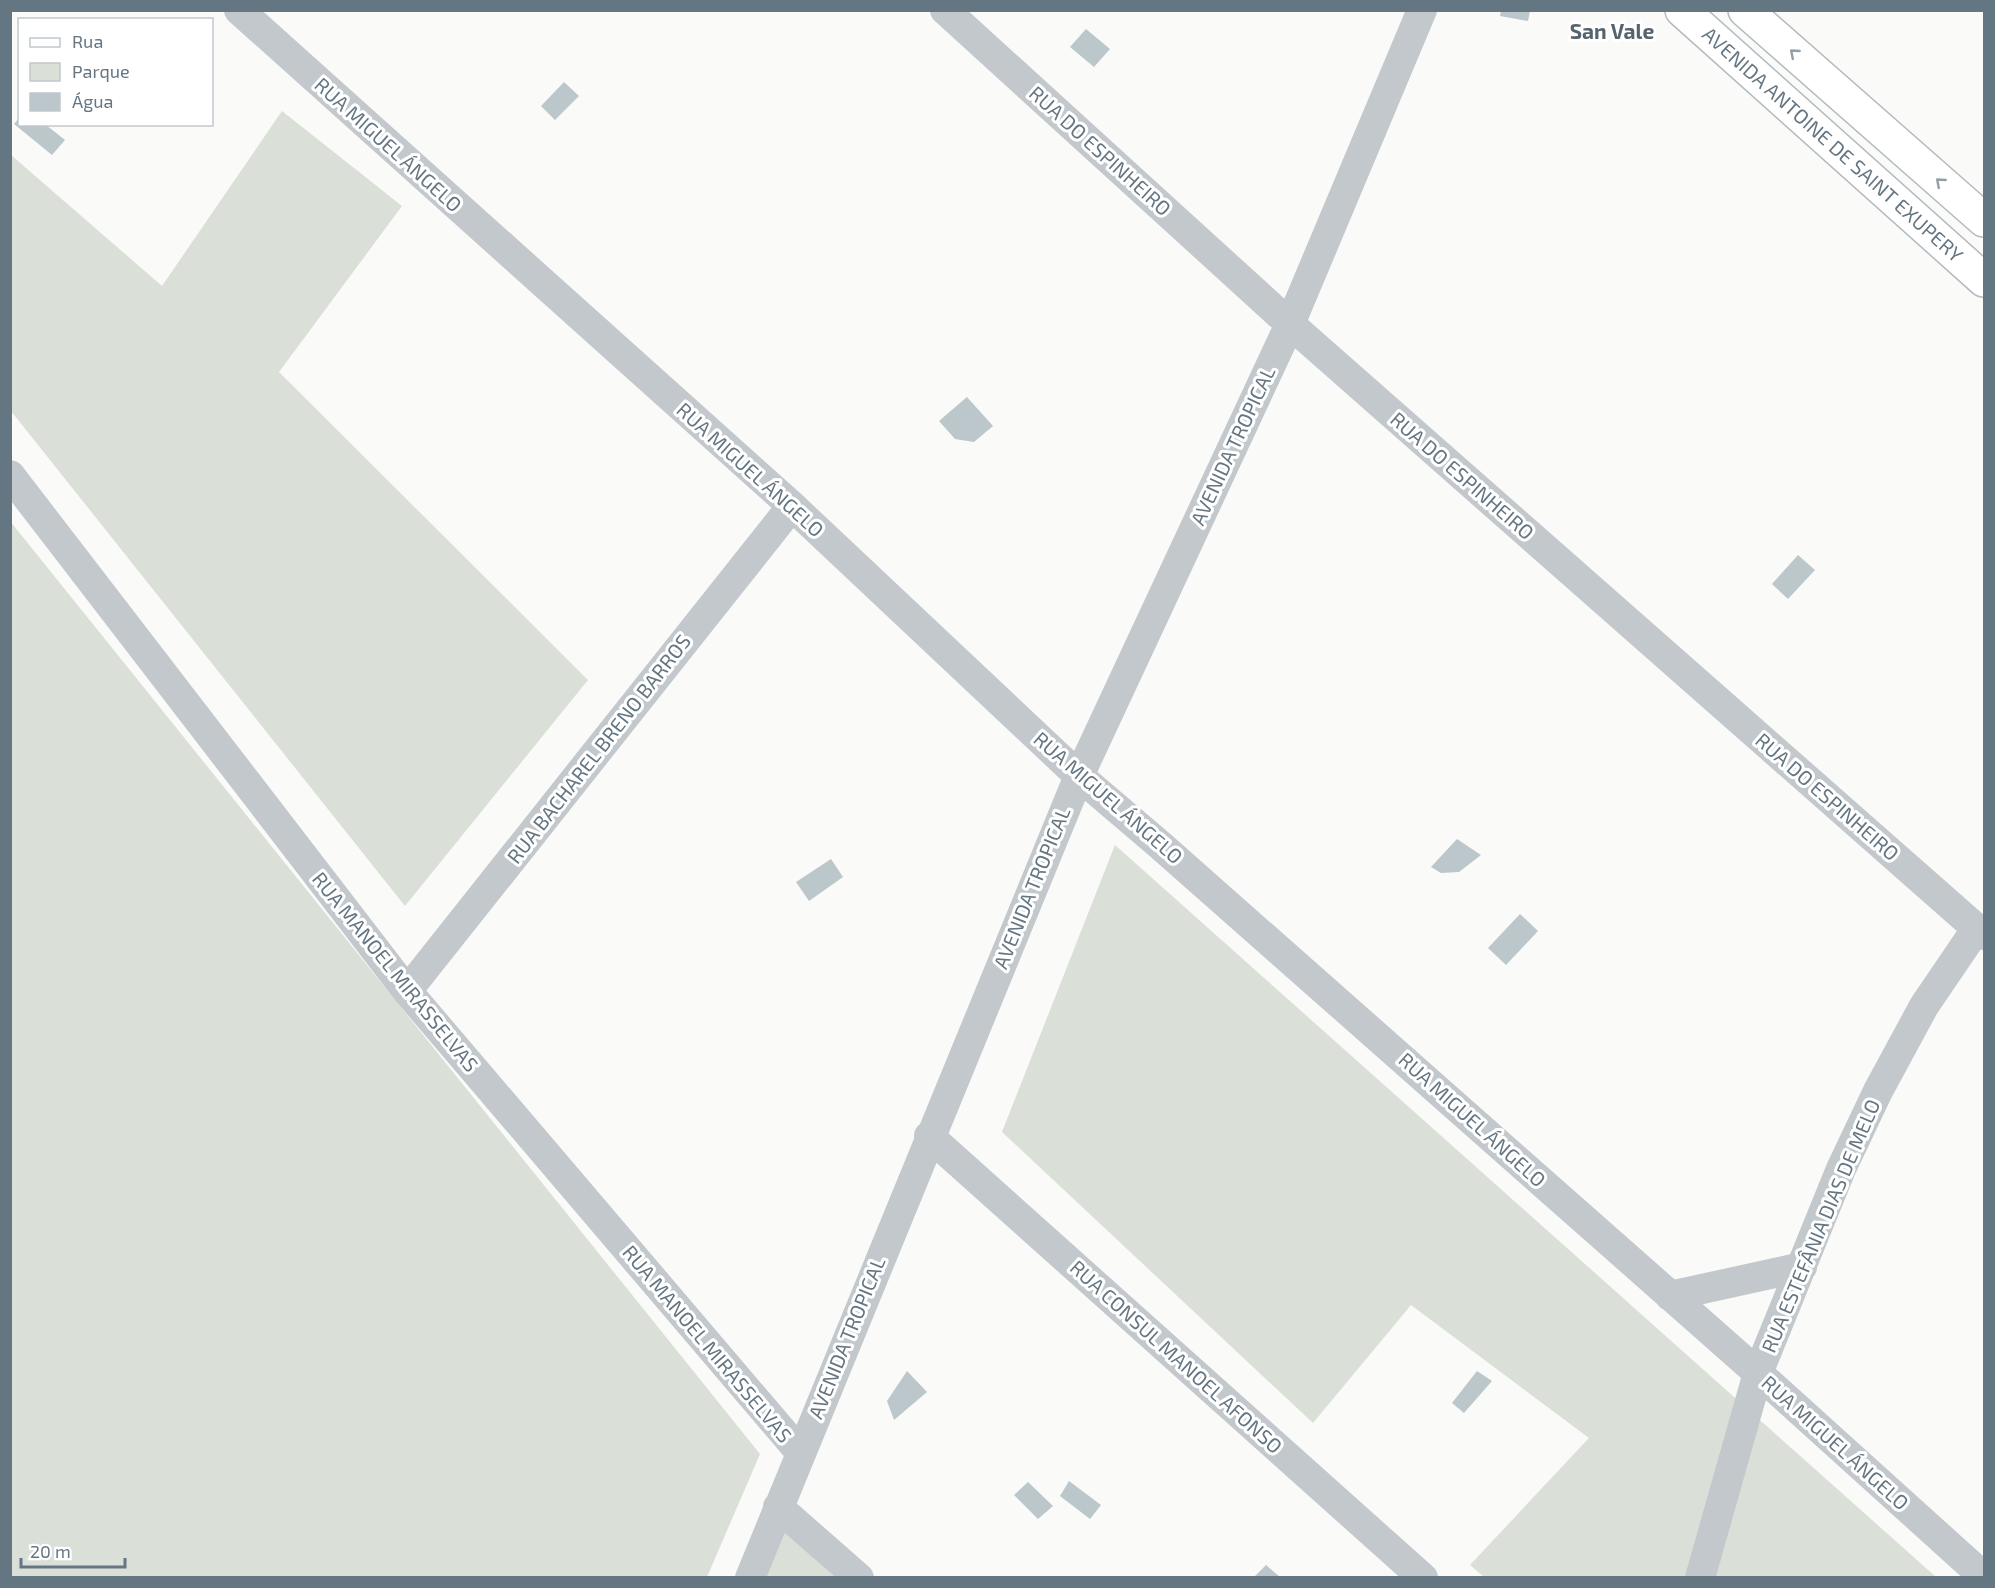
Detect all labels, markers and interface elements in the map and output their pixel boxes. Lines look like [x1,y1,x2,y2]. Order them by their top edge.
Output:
legend [18,18,213,126]
district label: San Vale [1570,18,1654,43]
street label: AVENIDA ANTOINE DE SAINT EXUPERY [1698,21,1969,267]
text: Rua [72,30,103,52]
one-way arrow [1790,49,1801,60]
text: Parque [72,60,130,82]
street label: RUA MIGUEL ÁNGELO [310,72,467,217]
street label: RUA DO ESPINHEIRO [1025,80,1176,220]
text: Água [72,90,113,112]
one-way arrow [1937,178,1947,189]
street label: AVENIDA TROPICAL [1185,362,1279,529]
street label: RUA MIGUEL ÁNGELO [672,397,829,542]
street label: RUA DO ESPINHEIRO [1386,406,1539,544]
street label: RUA BACHAREL BRENO BARROS [501,629,695,868]
street label: RUA MIGUEL ÁNGELO [1029,726,1188,868]
street label: RUA DO ESPINHEIRO [1751,727,1904,865]
street label: AVENIDA TROPICAL [988,803,1074,972]
street label: RUA MANOEL MIRASSELVAS [308,867,484,1076]
street label: RUA MIGUEL ÁNGELO [1394,1047,1551,1192]
street label: RUA ESTEFÂNIA DIAS DE MELO [1756,1095,1884,1356]
street label: RUA MANOEL MIRASSELVAS [618,1240,797,1447]
street label: AVENIDA TROPICAL [803,1253,889,1422]
street label: RUA CONSUL MANOEL AFONSO [1066,1255,1288,1458]
street label: RUA MIGUEL ÁNGELO [1757,1370,1914,1515]
scale bar [21,1531,124,1569]
text: 20 m [30,1540,71,1562]

